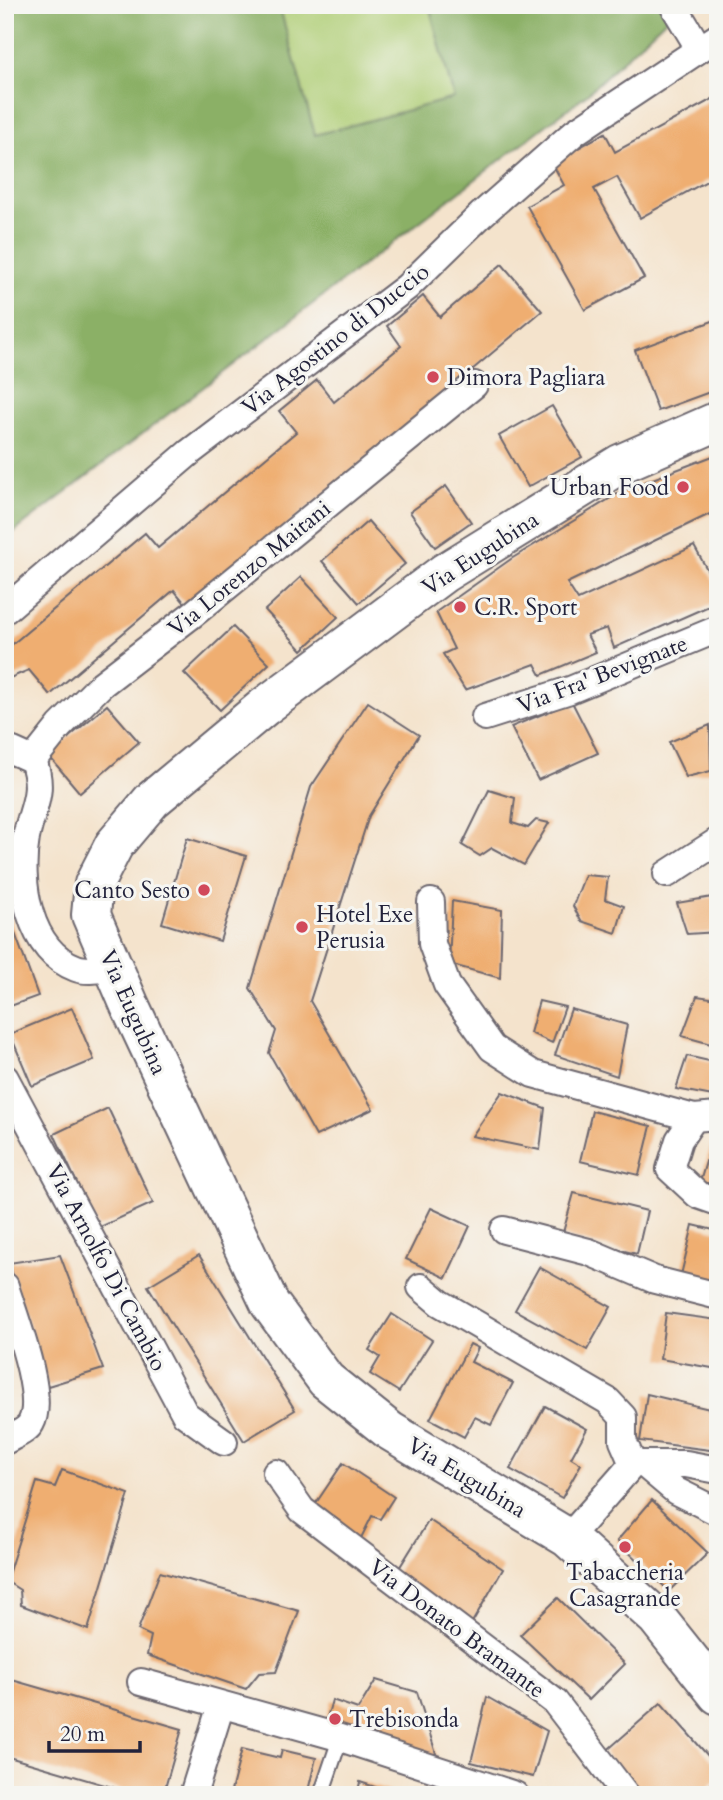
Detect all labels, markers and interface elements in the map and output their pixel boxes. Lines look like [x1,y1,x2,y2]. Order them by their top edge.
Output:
street label: Via Agostino di Duccio [235,256,436,423]
place label: Dimora Pagliara [447,362,606,393]
marker: Dimora Pagliara [425,369,441,385]
place label: Urban Food [550,472,670,503]
marker: Urban Food [675,479,691,495]
street label: Via Lorenzo Maitani [161,493,337,644]
street label: Via Eugubina [416,504,545,603]
place label: C.R. Sport [474,592,577,623]
marker: C.R. Sport [452,599,468,615]
street label: Via Fra' Bevignate [513,628,692,721]
place label: Canto Sesto [74,875,190,906]
marker: Canto Sesto [196,882,212,898]
place label: Hotel Exe Perusia [316,899,413,956]
marker: Hotel Exe Perusia [294,919,310,935]
street label: Via Eugubina [92,945,175,1080]
street label: Via Arnolfo Di Cambio [39,1158,174,1376]
street label: Via Eugubina [401,1430,532,1525]
marker: Tabaccheria Casagrande [617,1539,633,1555]
street label: Via Donato Bramante [362,1552,551,1705]
place label: Tabaccheria Casagrande [566,1557,684,1614]
place label: Trebisonda [349,1704,459,1735]
scale bar [49,1709,140,1753]
marker: Trebisonda [327,1711,343,1727]
text: 20 m [60,1720,105,1749]

